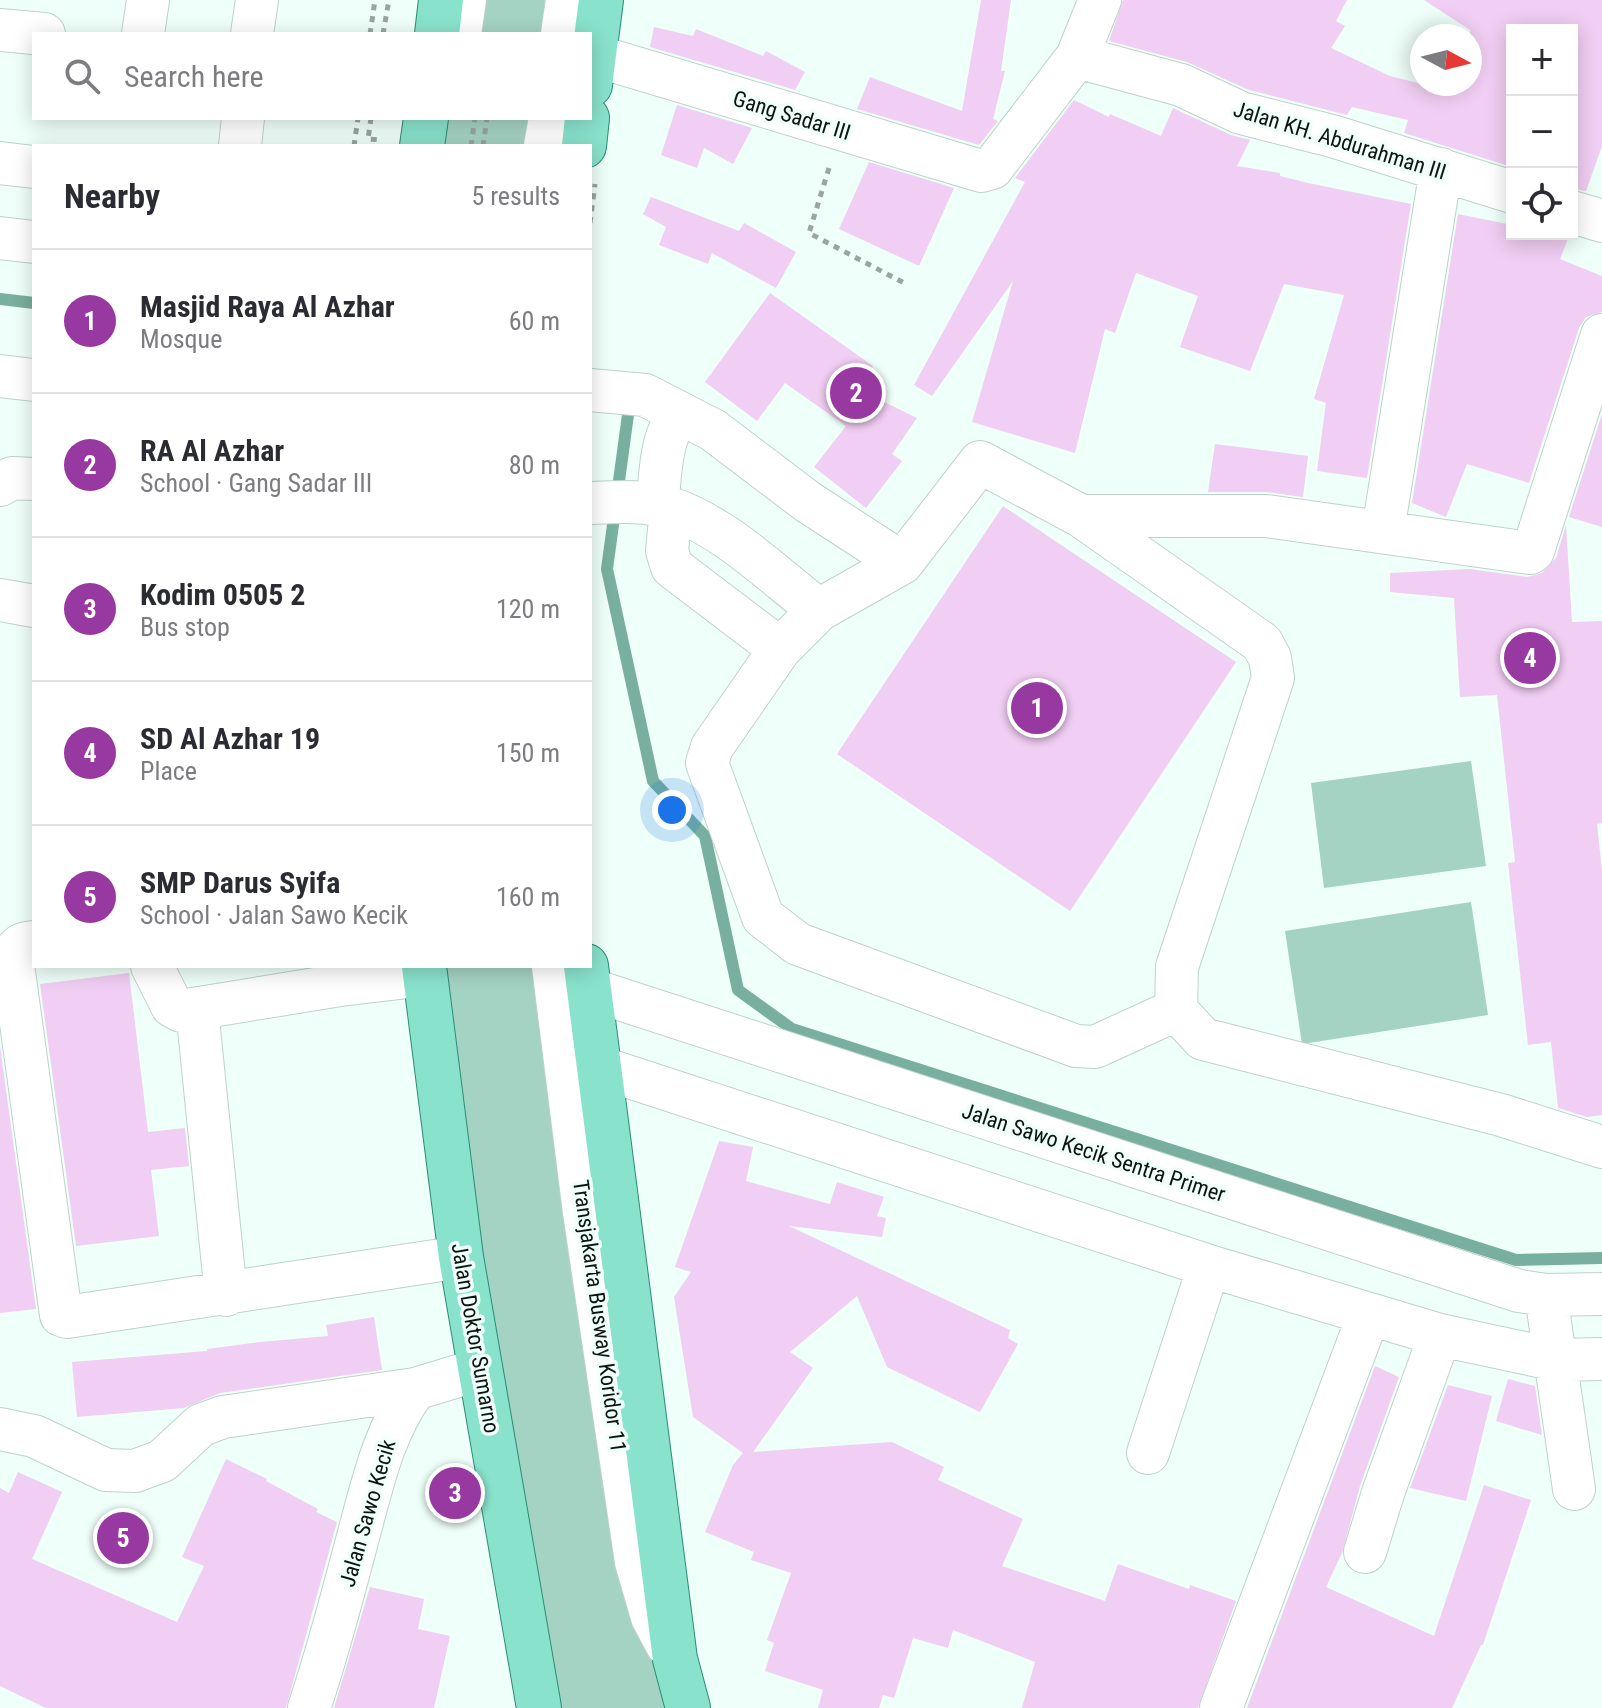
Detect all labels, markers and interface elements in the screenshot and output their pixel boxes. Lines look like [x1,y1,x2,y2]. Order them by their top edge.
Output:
north arrow [1410,24,1482,96]
map controls [1506,24,1578,240]
button: + [1506,24,1578,96]
search box [32,32,592,120]
icon: search [60,54,104,98]
text: Search here [124,59,264,94]
street label: Gang Sadar III [730,86,854,145]
street label: Jalan KH. Abdurahman III [1231,96,1449,185]
button: − [1506,96,1578,168]
button: locate [1506,168,1578,240]
text: Nearby [64,176,160,216]
text: 5 results [471,181,560,211]
text: Masjid Raya Al Azhar [140,289,395,324]
text: 1 [83,306,97,336]
text: 60 m [509,306,560,336]
text: Mosque [140,324,222,354]
pin: 2 [830,363,882,423]
text: RA Al Azhar [140,433,284,468]
text: 2 [83,450,97,480]
text: 80 m [509,450,560,480]
text: School · Gang Sadar III [140,468,372,498]
text: Kodim 0505 2 [140,577,305,612]
text: 3 [83,594,97,624]
text: 120 m [496,594,560,624]
text: Bus stop [140,612,230,642]
pin: 4 [1504,628,1556,688]
pin: 1 [1011,678,1063,738]
text: SD Al Azhar 19 [140,721,320,756]
text: 4 [83,738,97,768]
text: 150 m [496,738,560,768]
text: Place [140,756,197,786]
your location [652,790,692,830]
text: SMP Darus Syifa [140,865,340,900]
text: 5 [83,882,97,912]
text: 160 m [496,882,560,912]
text: School · Jalan Sawo Kecik [140,900,408,930]
street label: Jalan Sawo Kecik Sentra Primer [959,1098,1229,1207]
street label: Transjakarta Busway Koridor 11 [568,1178,631,1454]
street label: Jalan Doktor Sumarno [446,1241,505,1435]
street label: Jalan Sawo Kecik [335,1437,400,1590]
pin: 3 [429,1463,481,1523]
pin: 5 [97,1508,149,1568]

